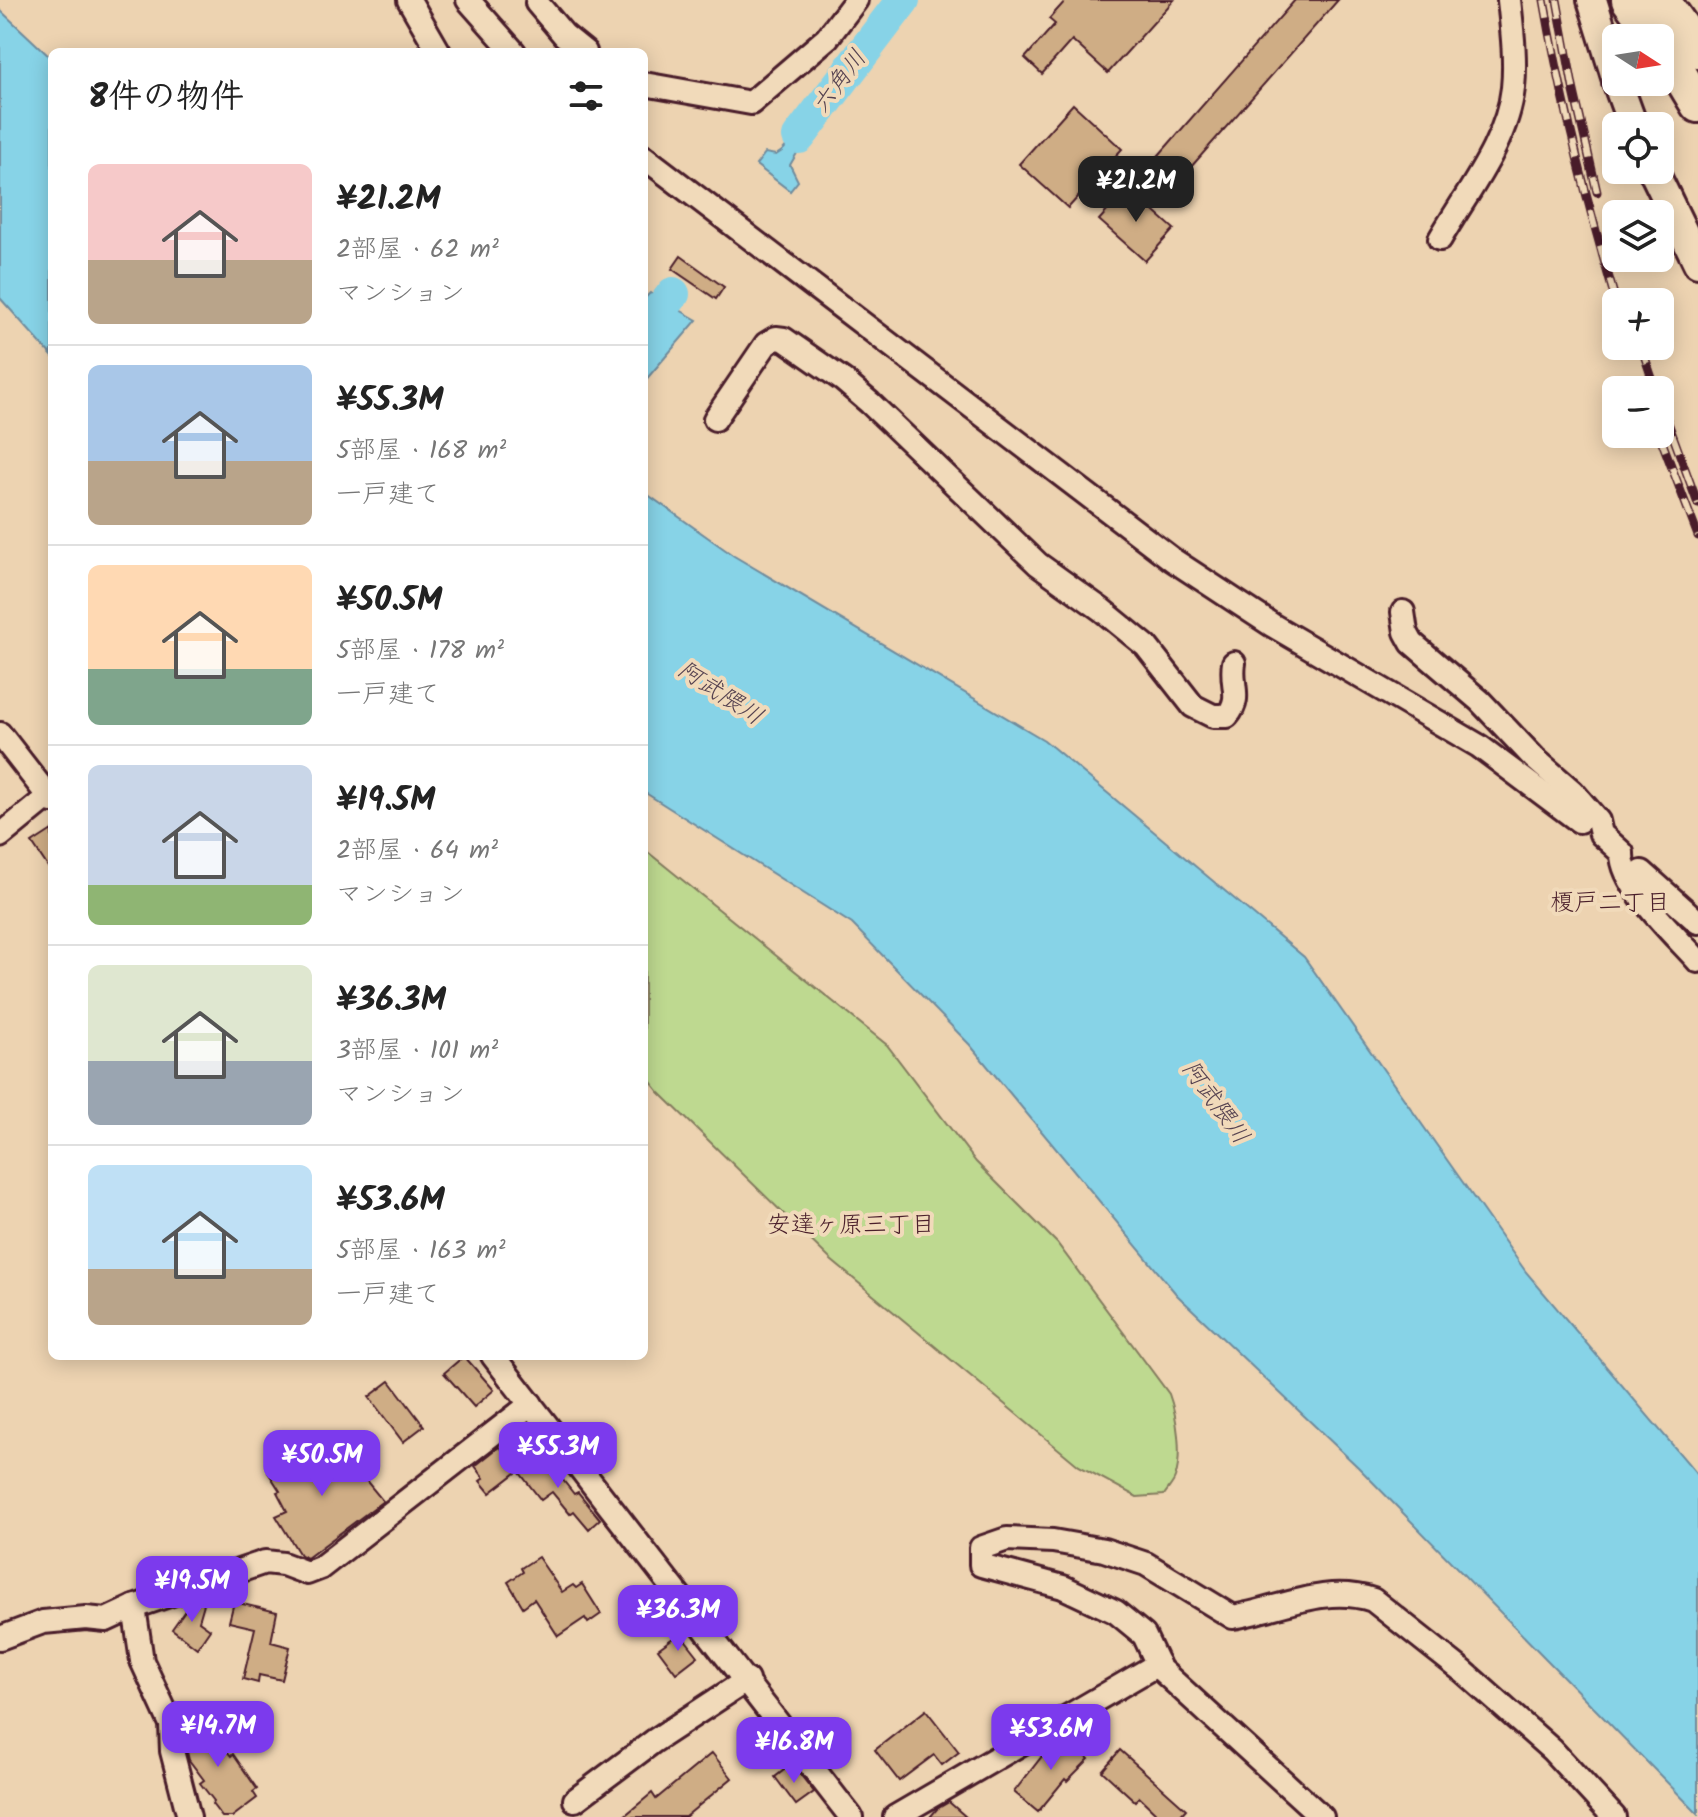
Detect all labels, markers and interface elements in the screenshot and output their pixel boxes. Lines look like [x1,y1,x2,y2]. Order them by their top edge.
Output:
north arrow [1602,24,1674,96]
map controls [1602,24,1674,448]
water label: 六角川 [803,42,877,122]
text: 8件の物件 [88,71,244,125]
icon: filters [564,74,608,118]
button: locate [1602,112,1674,184]
pin: ¥21.2M [1071,156,1201,224]
text: ¥21.2M [1096,161,1176,203]
text: ¥21.2M [336,173,441,227]
icon: home [152,196,248,292]
button: layers [1602,200,1674,272]
text: 2部屋 · 62 m² [336,229,499,271]
text: マンション [336,273,465,315]
button: + [1602,288,1674,360]
text: ¥55.3M [336,374,444,428]
button: − [1602,376,1674,448]
icon: home [152,397,248,493]
text: 5部屋 · 168 m² [336,430,506,472]
text: 一戸建て [336,474,440,516]
text: ¥50.5M [336,574,443,628]
icon: home [152,597,248,693]
text: 5部屋 · 178 m² [336,630,504,672]
water label: 阿武隈川 [669,652,771,736]
text: 一戸建て [336,674,440,716]
text: ¥19.5M [336,774,435,828]
icon: home [152,797,248,893]
text: 2部屋 · 64 m² [336,830,498,872]
text: マンション [336,874,465,916]
district label: 榎戸二丁目 [1550,884,1670,923]
text: ¥36.3M [336,974,446,1028]
icon: home [152,997,248,1093]
text: 3部屋 · 101 m² [336,1030,498,1072]
water label: 阿武隈川 [1171,1053,1259,1153]
text: マンション [336,1074,465,1116]
text: ¥53.6M [336,1174,445,1228]
icon: home [152,1197,248,1293]
district label: 安達ヶ原三丁目 [767,1206,935,1245]
text: 5部屋 · 163 m² [336,1230,506,1272]
text: 一戸建て [336,1274,440,1316]
pin: ¥55.3M [493,1422,623,1490]
text: ¥55.3M [517,1427,599,1469]
pin: ¥50.5M [257,1430,387,1498]
text: ¥50.5M [281,1435,363,1477]
pin: ¥19.5M [127,1556,257,1624]
text: ¥19.5M [154,1561,230,1603]
pin: ¥36.3M [613,1585,743,1653]
text: ¥36.3M [636,1590,720,1632]
pin: ¥14.7M [153,1701,283,1769]
pin: ¥53.6M [986,1704,1116,1772]
text: ¥14.7M [180,1706,256,1748]
text: ¥53.6M [1009,1709,1093,1751]
pin: ¥16.8M [729,1717,859,1785]
text: ¥16.8M [754,1722,834,1764]

